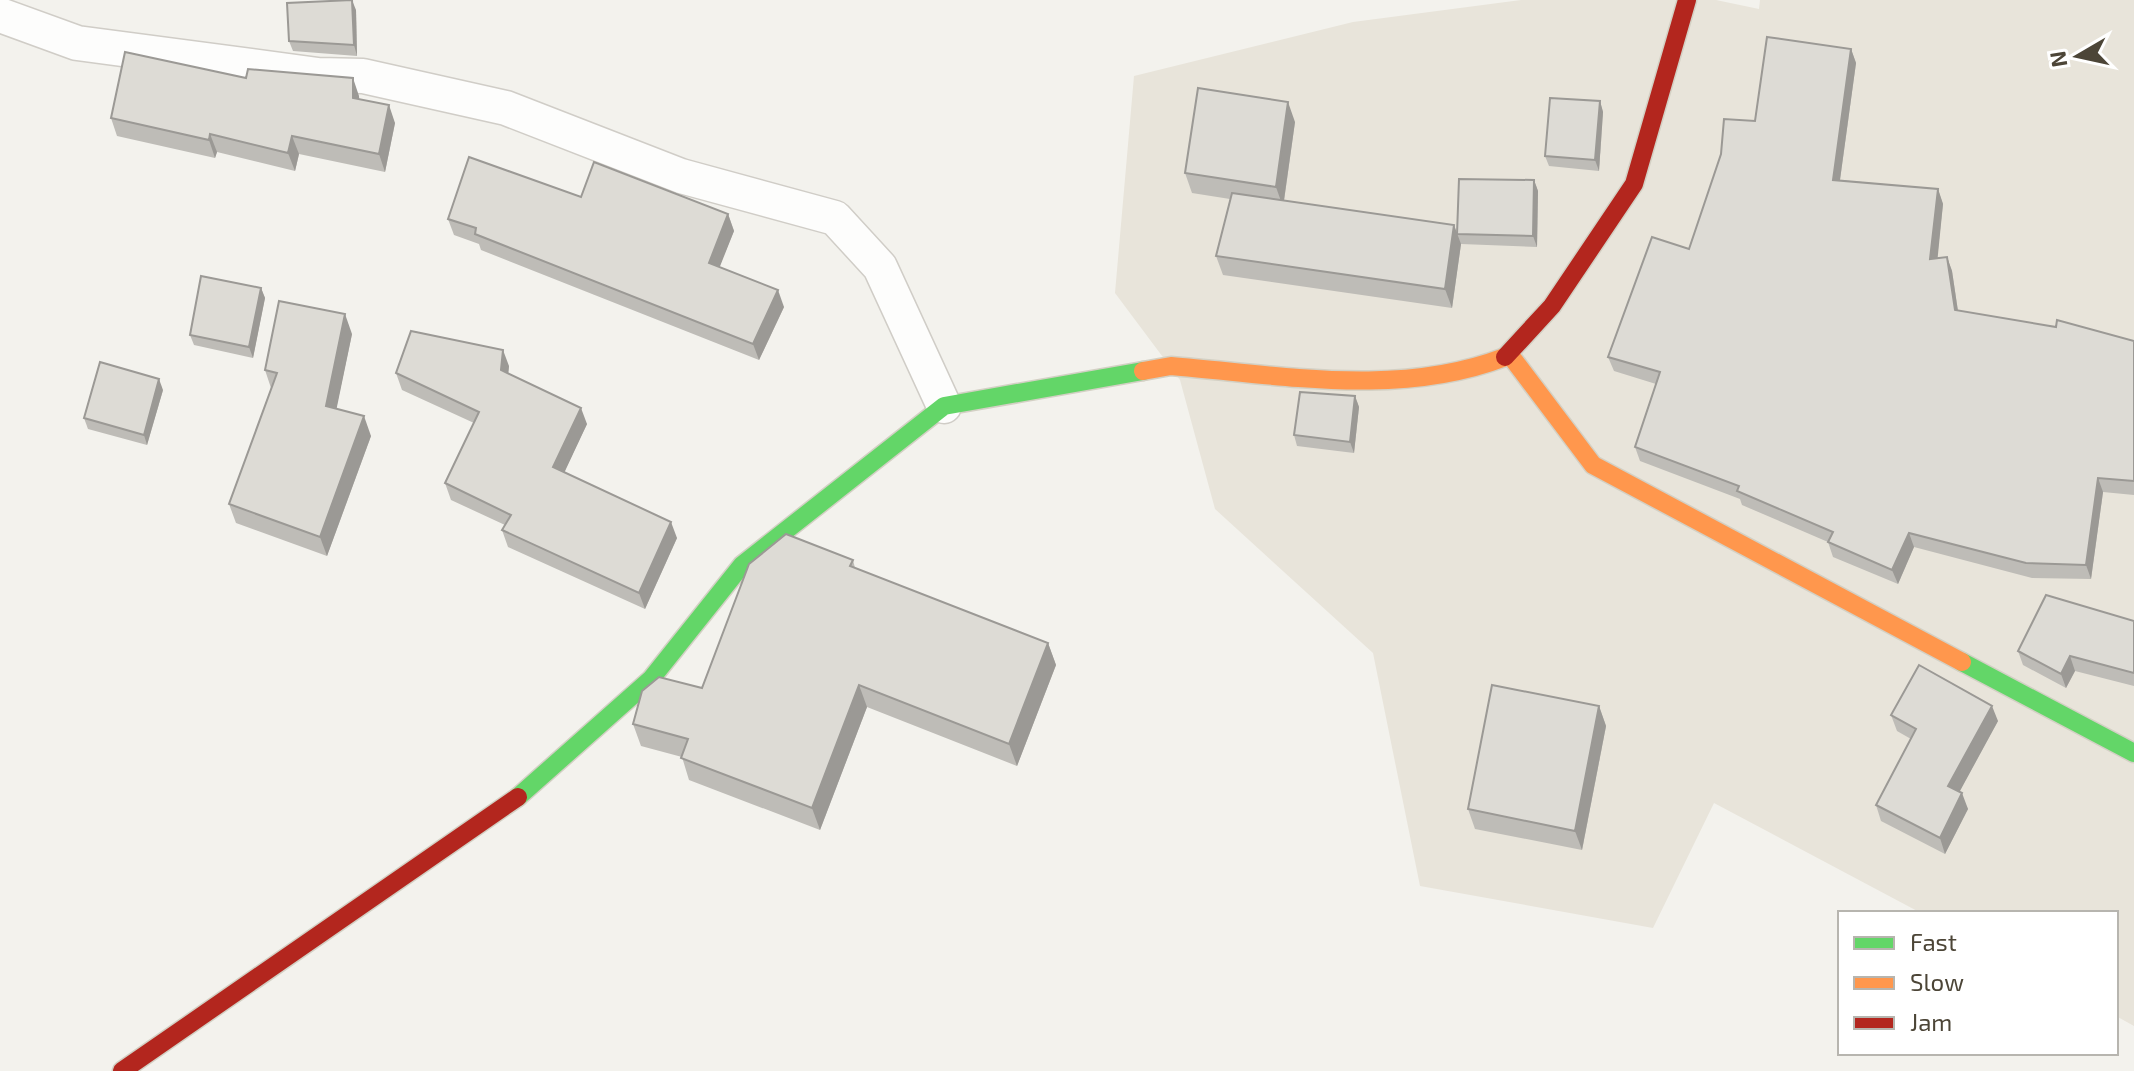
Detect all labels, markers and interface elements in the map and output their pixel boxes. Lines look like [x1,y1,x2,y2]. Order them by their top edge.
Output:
north arrow [2038,16,2118,96]
text: N [2043,49,2071,69]
legend [1838,911,2118,1055]
text: Fast [1910,927,1957,956]
text: Slow [1910,967,1964,996]
text: Jam [1910,1007,1952,1036]

